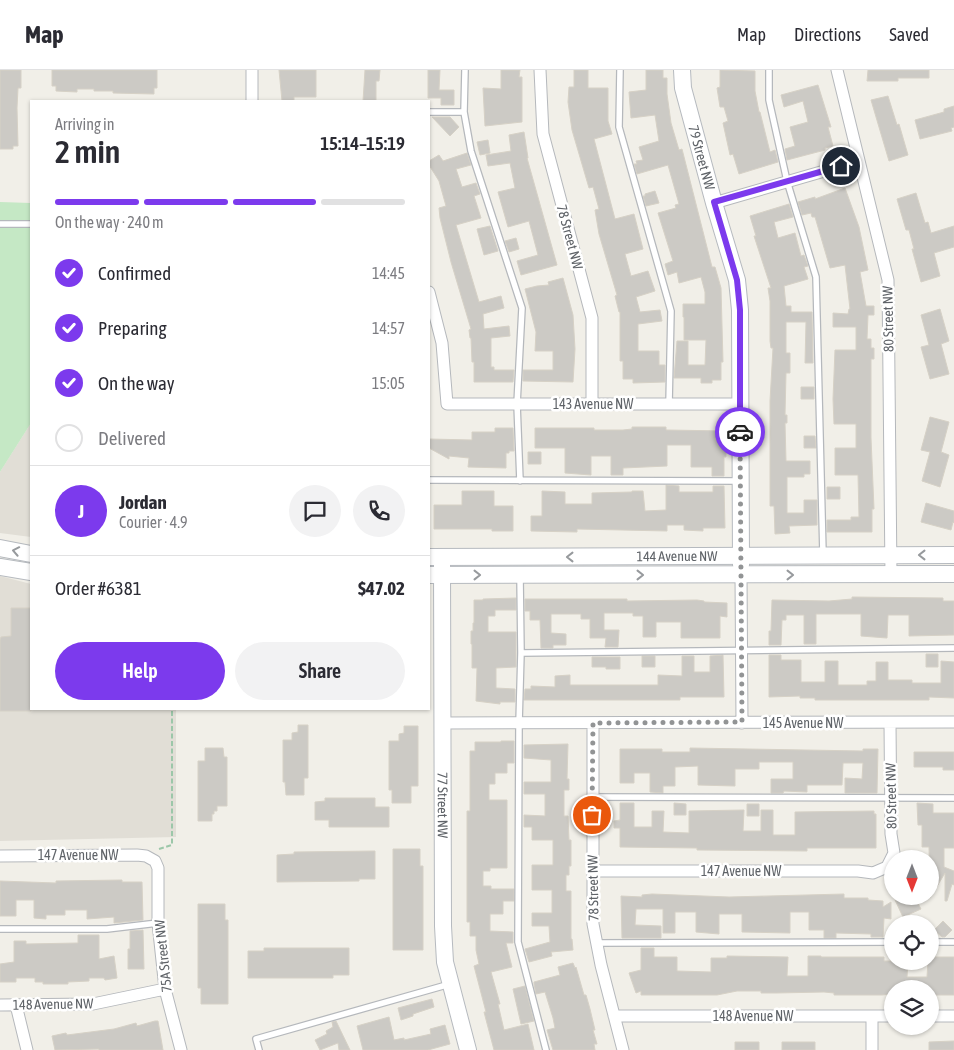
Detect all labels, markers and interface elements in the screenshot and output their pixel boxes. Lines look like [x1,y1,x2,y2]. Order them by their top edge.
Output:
text: Map [25,21,64,48]
text: Map [737,24,766,45]
text: Directions [794,24,861,45]
text: Saved [889,24,929,45]
text: Arriving in [55,115,115,133]
street label: 79 Street NW [685,123,718,192]
text: 15:14–15:19 [320,132,405,154]
text: 2 min [55,133,120,170]
pin [820,145,862,187]
icon: home [827,152,855,180]
street label: 78 Street NW [554,203,587,272]
text: On the way · 240 m [55,213,164,231]
icon: check [55,259,83,287]
text: Confirmed [98,262,171,284]
text: 14:45 [372,264,405,282]
street label: 80 Street NW [879,285,897,352]
icon: check [55,314,83,342]
text: Preparing [98,317,167,339]
text: 14:57 [372,319,405,337]
icon: check [55,369,83,397]
text: On the way [98,372,175,394]
text: 15:05 [372,374,405,392]
street label: 143 Avenue NW [553,396,634,412]
courier [715,407,765,457]
icon: car [726,418,754,446]
text: Delivered [98,427,166,449]
button: chat [289,485,341,537]
button: phone [353,485,405,537]
text: Jordan [119,491,167,513]
text: J [78,500,84,522]
text: Courier · 4.9 [119,513,188,531]
one-way arrow [11,547,20,557]
street label: 144 Avenue NW [637,548,718,564]
one-way arrow [918,550,926,560]
one-way arrow [565,552,573,562]
one-way arrow [474,570,482,580]
one-way arrow [636,570,644,580]
one-way arrow [786,570,794,580]
text: Order #6381 [55,577,142,599]
text: $47.02 [358,577,405,599]
button: Help [55,642,225,700]
button: Share [235,642,405,700]
street label: 145 Avenue NW [763,715,844,731]
street label: 80 Street NW [882,762,900,829]
street label: 77 Street NW [435,772,451,839]
pin [571,794,613,836]
icon: bag [578,801,606,829]
street label: 147 Avenue NW [38,847,119,863]
north arrow [884,850,939,905]
map controls [884,850,939,1035]
street label: 78 Street NW [584,854,602,921]
street label: 147 Avenue NW [701,863,782,879]
button: locate [884,915,939,970]
street label: 75A Street NW [151,918,175,993]
button: layers [884,980,939,1035]
street label: 148 Avenue NW [12,995,94,1013]
street label: 148 Avenue NW [713,1008,794,1024]

